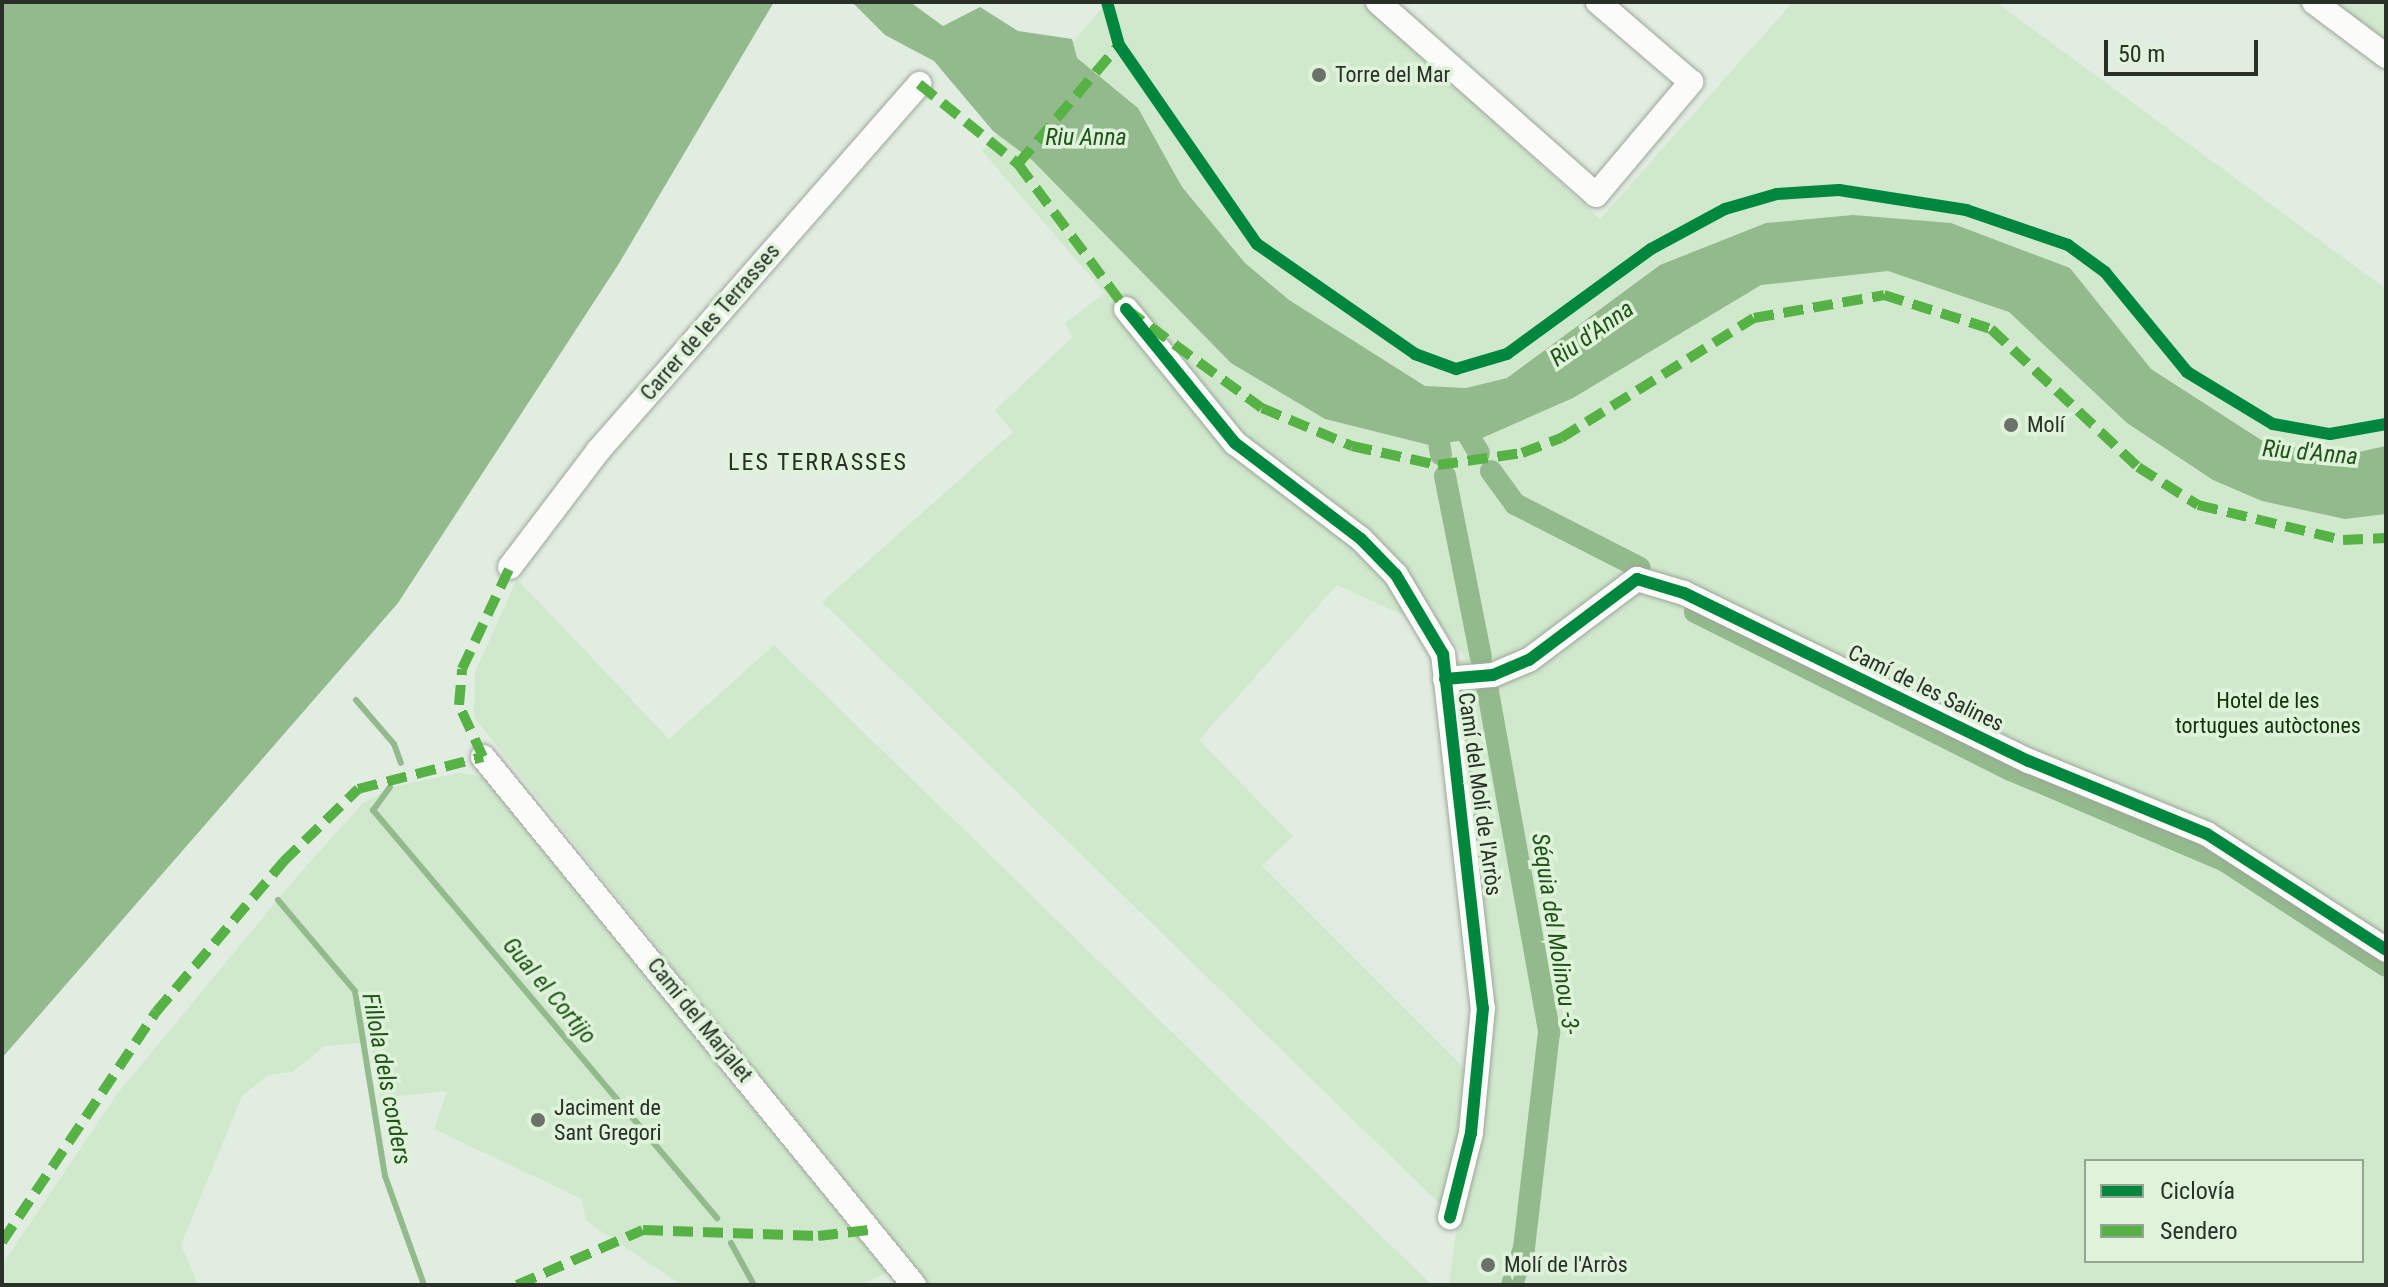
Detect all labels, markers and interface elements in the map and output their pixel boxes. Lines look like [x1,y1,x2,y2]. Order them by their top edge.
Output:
scale bar [2108,24,2262,74]
text: 50 m [2118,40,2165,68]
place label: Torre del Mar [1335,62,1450,88]
marker: Torre del Mar [1310,66,1328,84]
water label: Riu Anna [1045,124,1127,152]
street label: Carrer de les Terrasses [635,238,785,406]
water label: Riu d'Anna [1545,295,1639,373]
place label: Molí [2027,412,2065,438]
marker: Molí [2002,416,2020,434]
water label: Riu d'Anna [2261,434,2359,472]
district label: LES TERRASSES [728,449,908,477]
street label: Camí de les Salines [1844,639,2008,737]
park label: Hotel de les tortugues autòctones [2175,687,2361,738]
street label: Camí del Molí de l'Arròs [1453,691,1507,897]
water label: Séquia del Molinou -3- [1525,831,1585,1037]
water label: Gual el Cortijo [496,932,602,1050]
street label: Camí del Marjalet [642,953,758,1087]
water label: Fillola dels corders [355,991,417,1167]
place label: Jaciment de Sant Gregori [554,1094,662,1146]
marker: Jaciment de Sant Gregori [529,1111,547,1129]
legend [2084,1159,2364,1263]
text: Ciclovía [2160,1177,2235,1205]
text: Sendero [2160,1217,2238,1245]
place label: Molí de l'Arròs [1504,1252,1628,1278]
marker: Molí de l'Arròs [1479,1256,1497,1274]

